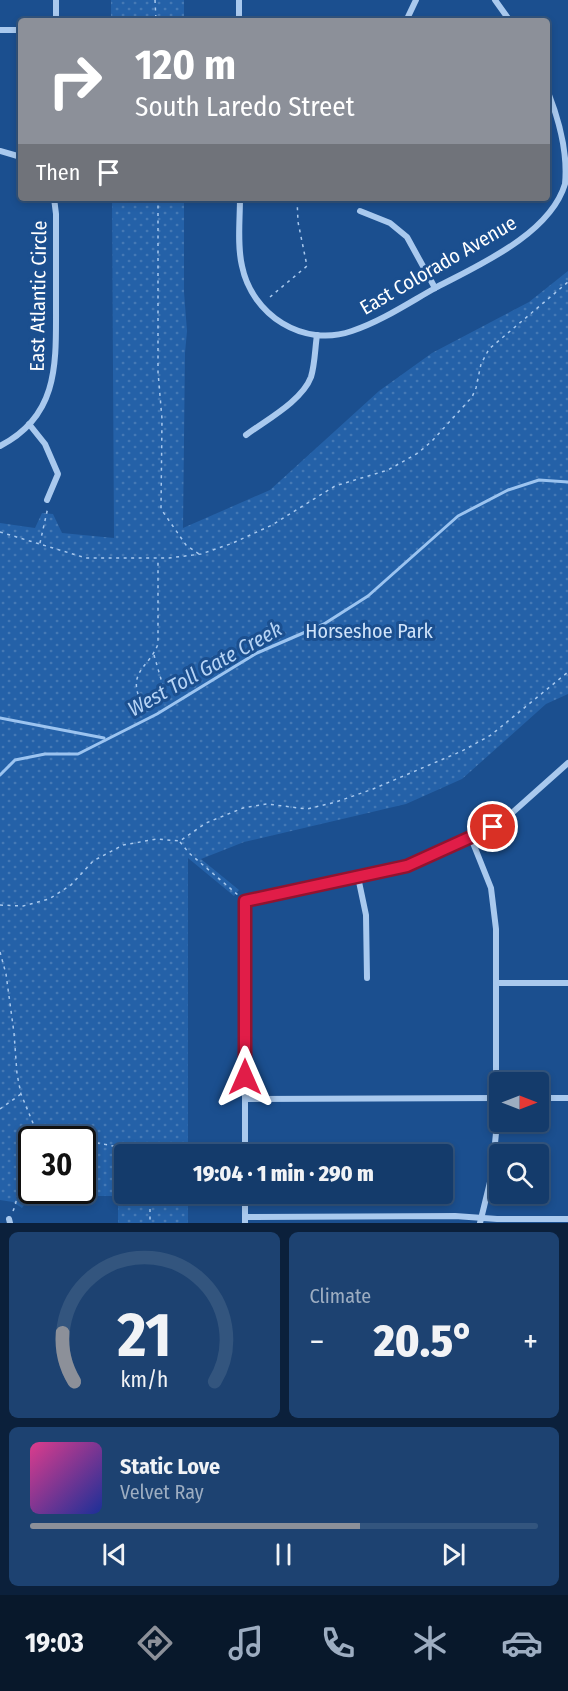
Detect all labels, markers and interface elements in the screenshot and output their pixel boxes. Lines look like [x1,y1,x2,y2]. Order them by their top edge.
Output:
text: 120 m [135,40,236,90]
icon: right [36,42,114,120]
text: South Laredo Street [135,91,355,123]
icon: arrive [92,156,125,189]
text: Then [36,159,80,186]
street label: East Colorado Avenue [355,210,521,320]
street label: East Atlantic Circle [25,220,51,372]
water label: West Toll Gate Creek [123,616,287,722]
park label: Horseshoe Park [305,619,433,643]
pin [467,801,518,852]
icon: arrive [476,810,509,843]
position arrow [213,1045,277,1109]
north arrow [489,1072,549,1132]
map controls [489,1072,549,1204]
speed limit sign: 30 [18,1126,96,1204]
button: search [489,1144,549,1204]
text: 19:04 · 1 min · 290 m [193,1160,374,1187]
text: Climate [310,1284,371,1308]
text: 21 [116,1298,171,1373]
text: 20.5° [374,1314,474,1368]
text: − [310,1322,324,1362]
text: + [523,1322,538,1362]
text: km/h [120,1367,168,1393]
text: Static Love [120,1453,220,1480]
text: Velvet Ray [120,1480,204,1504]
icon: previous [98,1538,131,1571]
icon: pause [267,1538,300,1571]
icon: next [437,1538,470,1571]
icon: directions [134,1622,176,1664]
icon: music [225,1622,267,1664]
icon: phone [317,1622,359,1664]
icon: climate [409,1622,451,1664]
icon: car [501,1622,543,1664]
text: 19:03 [25,1627,84,1659]

